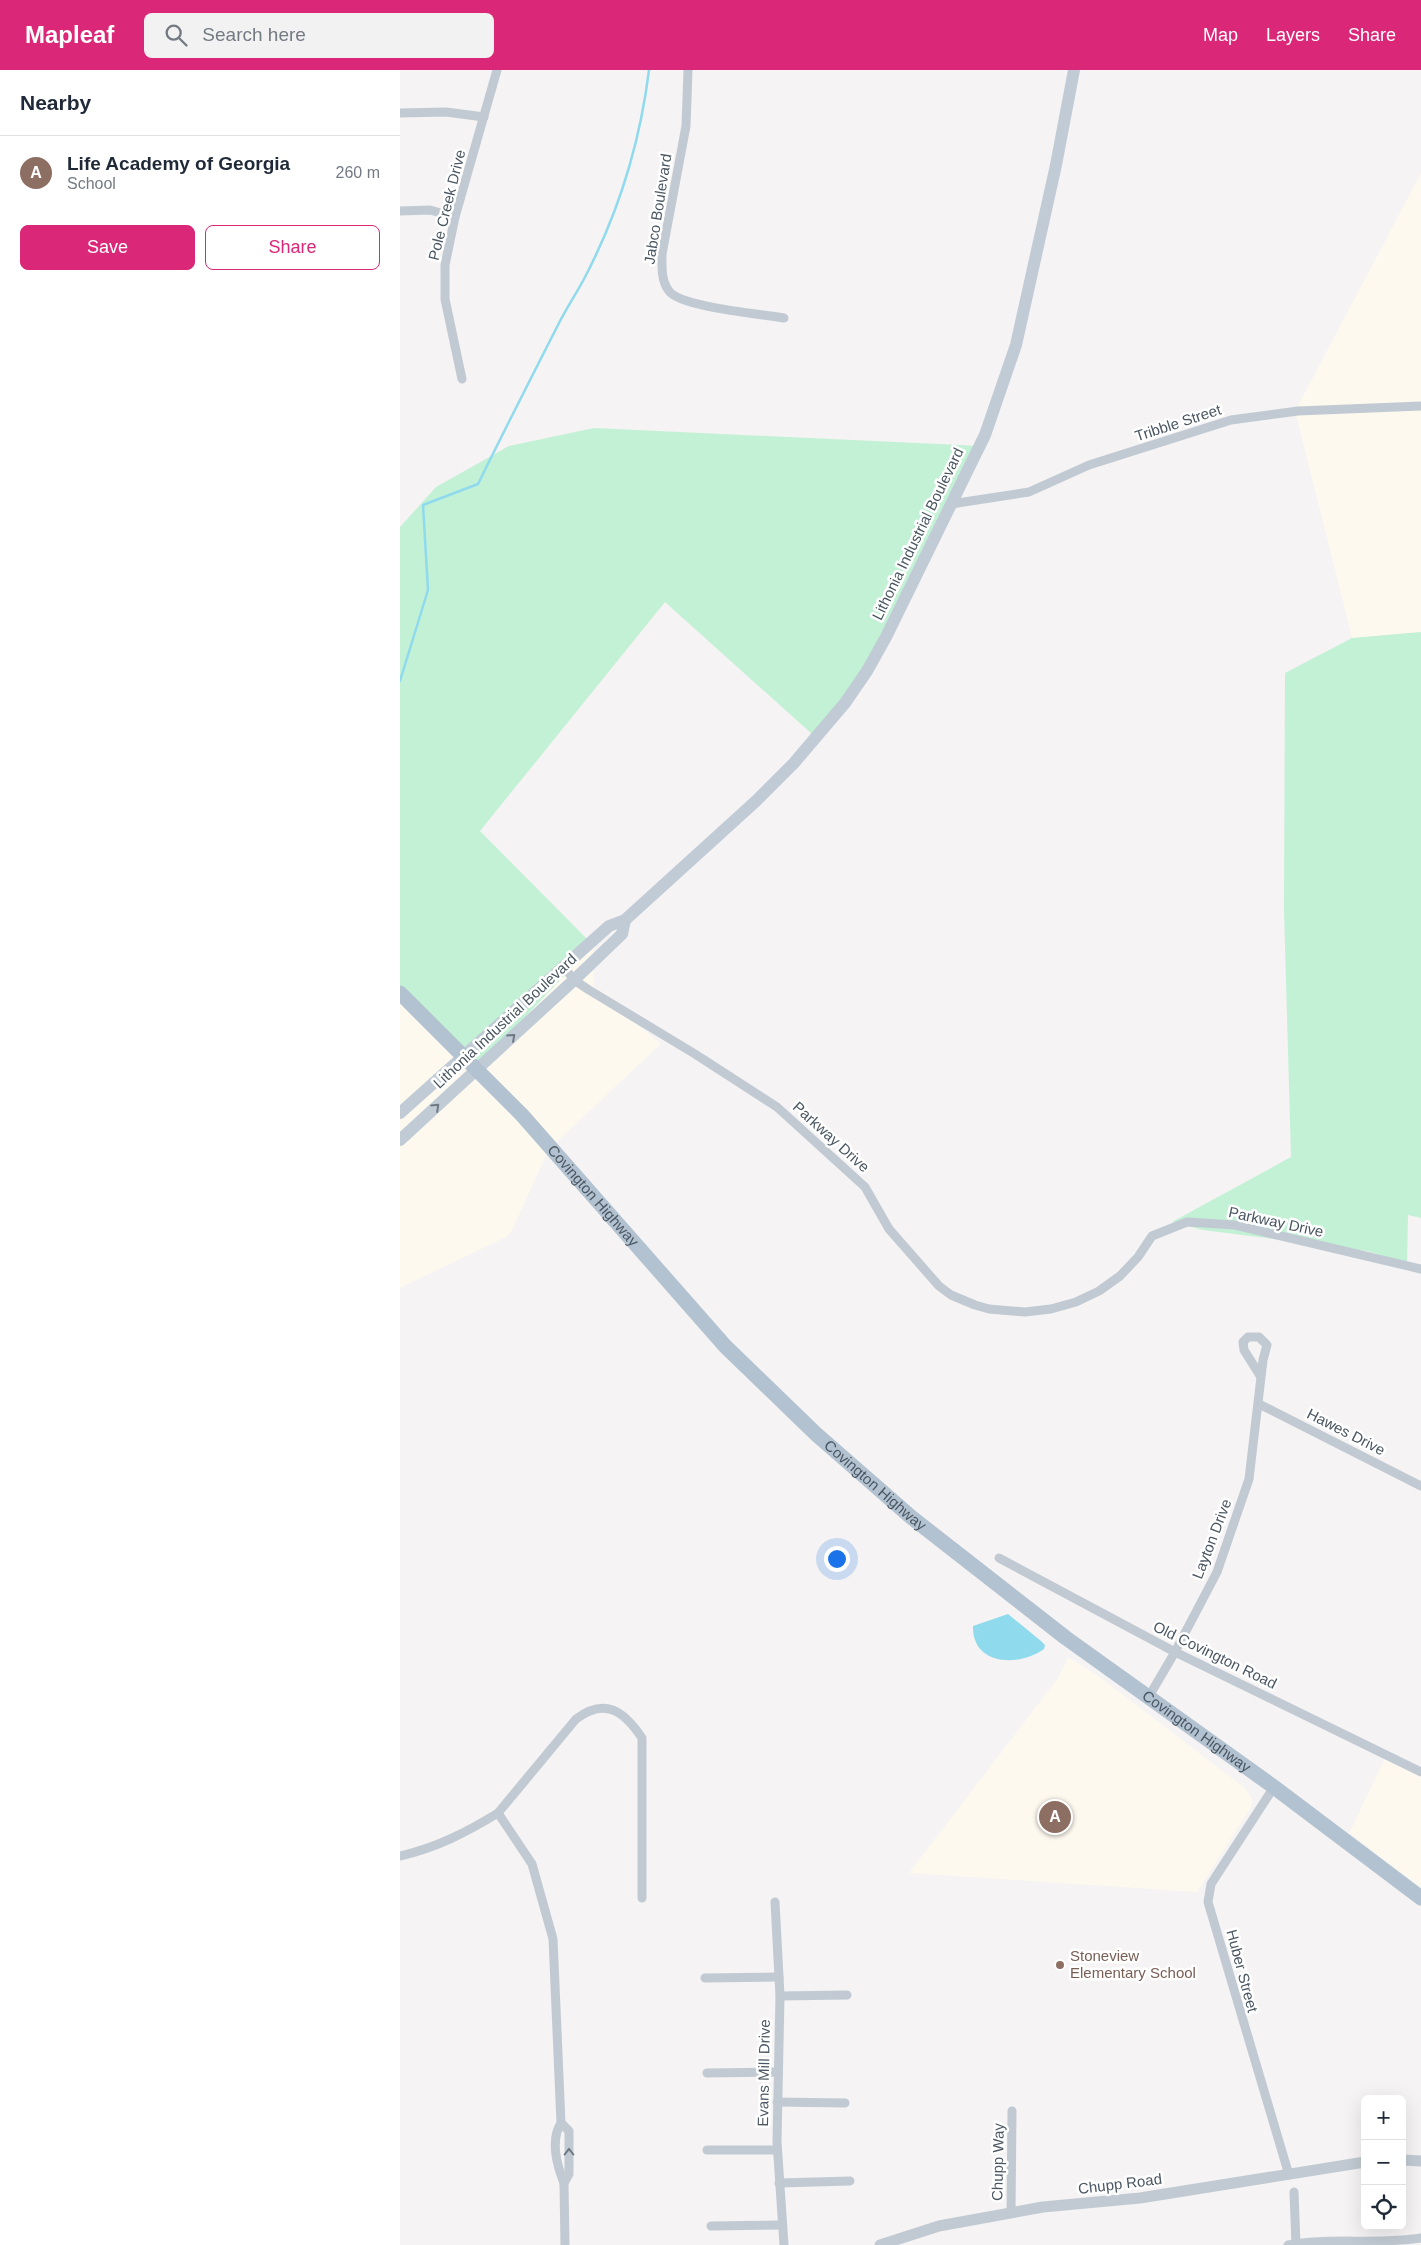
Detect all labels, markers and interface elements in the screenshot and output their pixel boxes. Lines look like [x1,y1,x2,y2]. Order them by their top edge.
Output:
search box [144,13,494,58]
text: Mapleaf [25,21,114,48]
icon: search [162,21,190,49]
text: Search here [202,24,306,45]
text: Map [1203,25,1238,45]
text: Layers [1266,25,1320,45]
text: Share [1348,25,1396,45]
text: Nearby [20,91,91,114]
street label: Pole Creek Drive [425,148,468,262]
street label: Jabco Boulevard [640,152,675,265]
text: Life Academy of Georgia [67,153,290,174]
text: A [30,164,42,181]
text: 260 m [336,164,380,181]
text: School [67,175,116,192]
button: Save [20,225,195,270]
button: Share [205,225,380,270]
street label: Tribble Street [1133,400,1224,444]
street label: Lithonia Industrial Boulevard [868,445,967,623]
street label: Lithonia Industrial Boulevard [430,950,580,1091]
one-way arrow [507,1034,516,1043]
street label: Parkway Drive [790,1098,873,1175]
one-way arrow [430,1104,439,1113]
street label: Covington Highway [544,1141,643,1250]
street label: Parkway Drive [1227,1203,1325,1240]
street label: Hawes Drive [1304,1405,1388,1458]
street label: Covington Highway [821,1436,930,1534]
street label: Layton Drive [1189,1496,1235,1581]
your location [824,1546,850,1572]
street label: Old Covington Road [1151,1617,1280,1692]
street label: Covington Highway [1139,1687,1255,1776]
pin: A [1039,1798,1071,1836]
street label: Huber Street [1223,1928,1262,2015]
place label: Stoneview Elementary School [1070,1947,1196,1981]
marker: Stoneview Elementary School [1054,1959,1066,1971]
street label: Evans Mill Drive [754,2019,773,2127]
map controls [1361,2095,1406,2230]
button: + [1361,2095,1406,2140]
street label: Chupp Way [988,2122,1007,2201]
button: − [1361,2140,1406,2185]
one-way arrow [564,2148,574,2156]
street label: Chupp Road [1077,2170,1163,2197]
button: locate [1361,2185,1406,2230]

